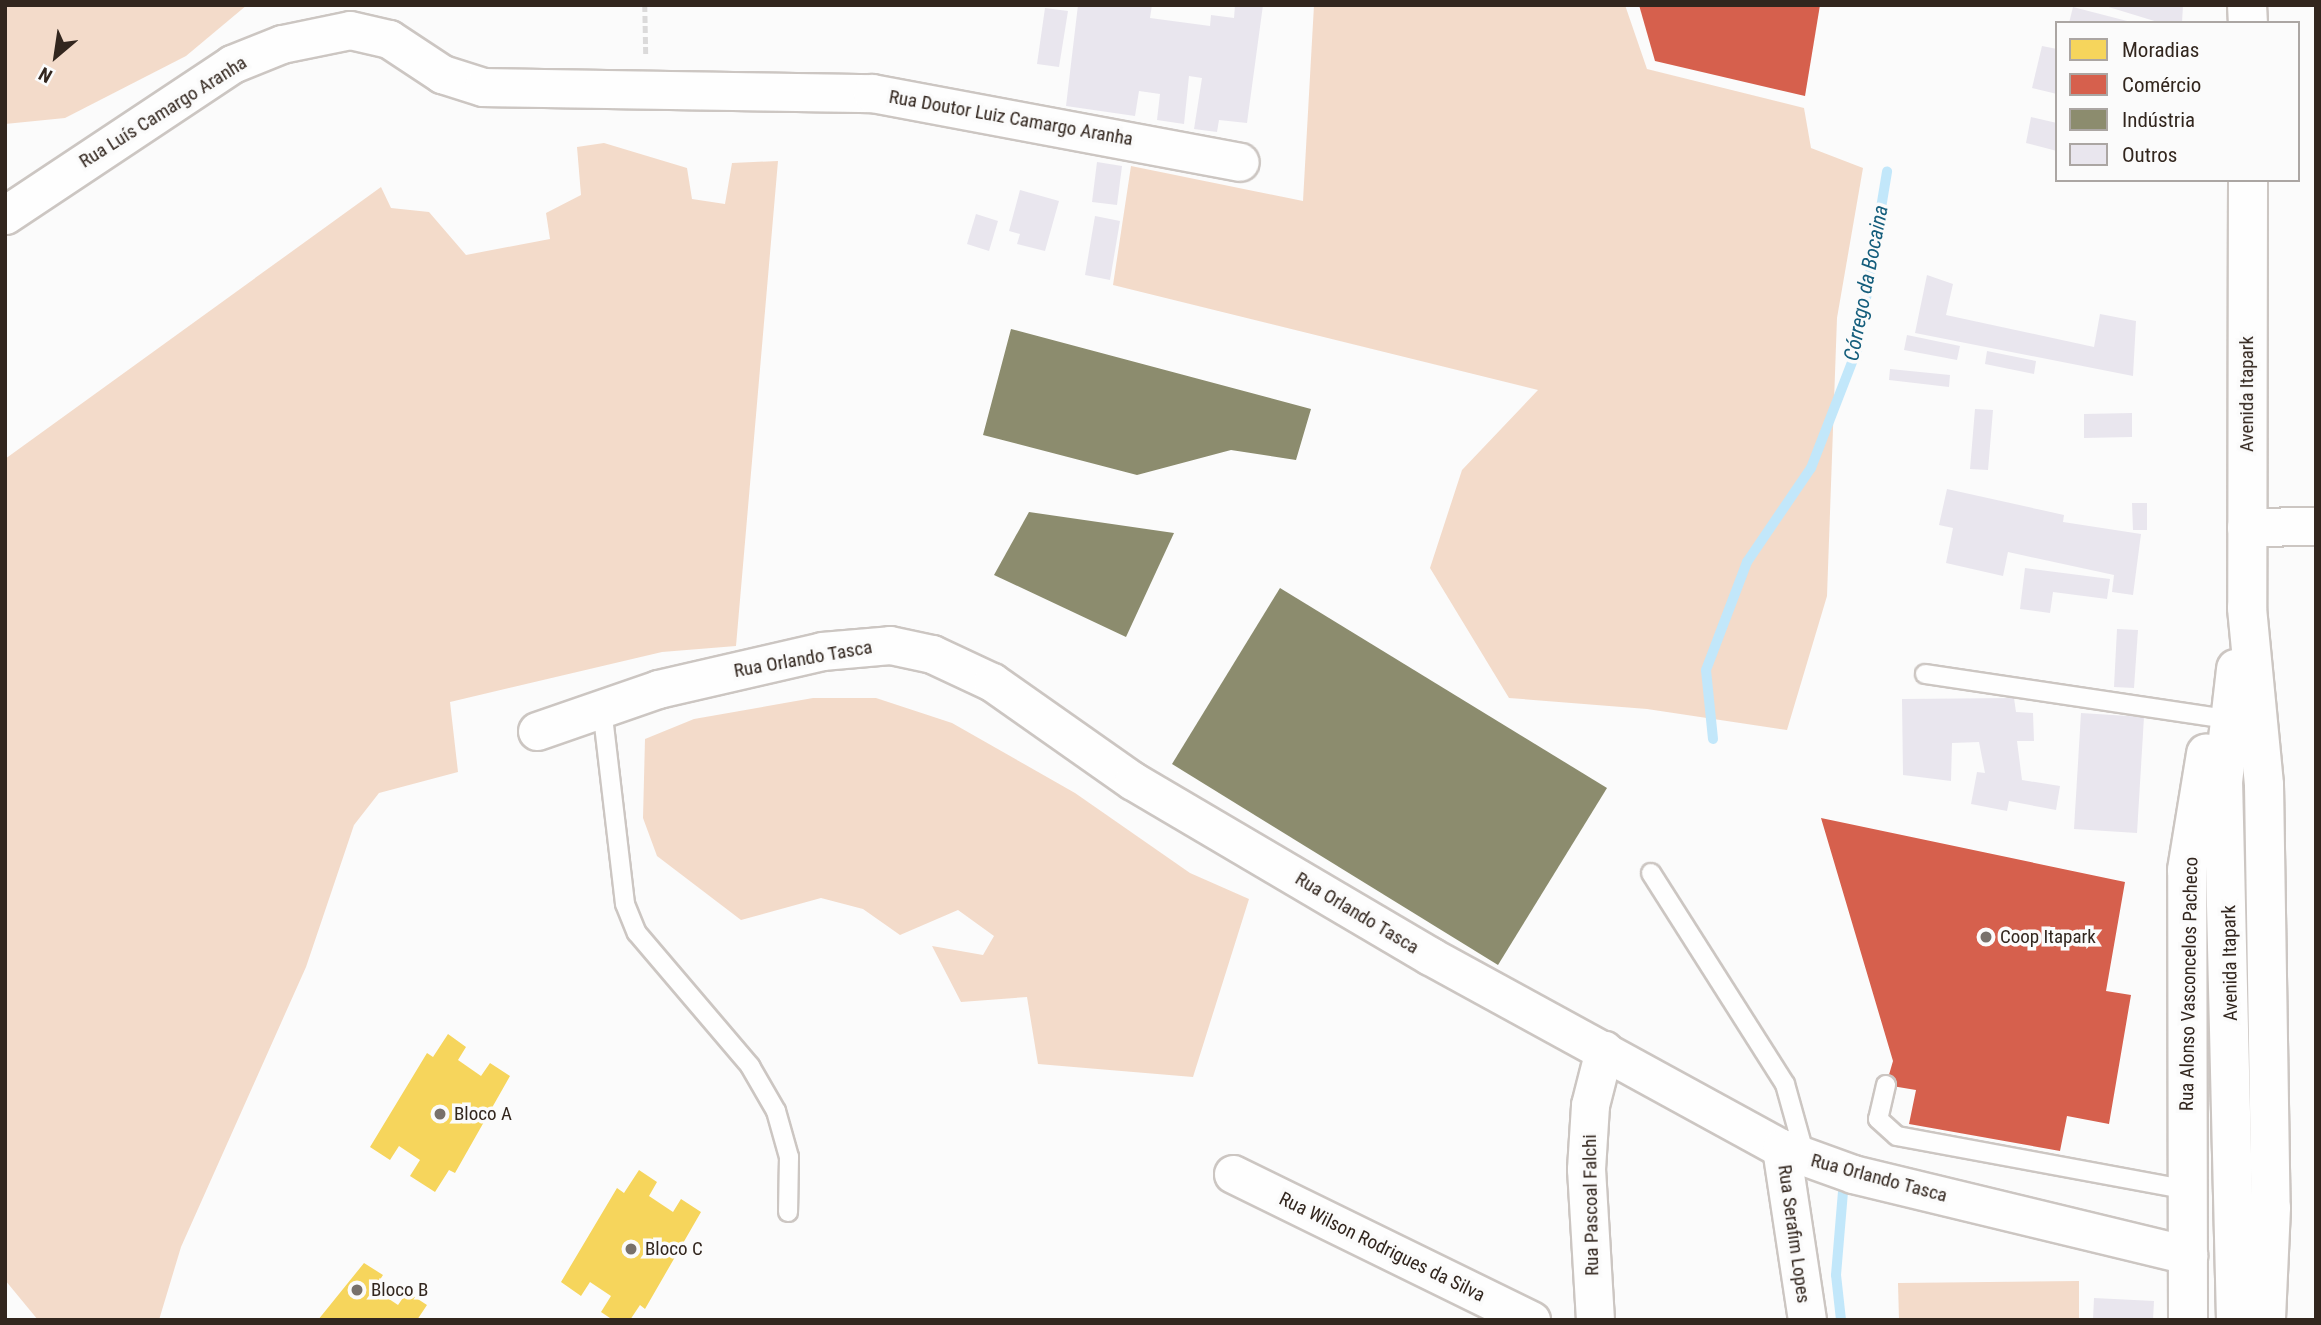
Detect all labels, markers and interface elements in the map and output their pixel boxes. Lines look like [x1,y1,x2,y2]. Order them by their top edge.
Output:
north arrow [21,21,91,91]
legend [2055,21,2300,182]
text: Moradias [2122,38,2199,62]
street label: Rua Luís Camargo Aranha [75,51,251,173]
text: N [35,62,56,88]
text: Comércio [2122,73,2201,97]
street label: Rua Doutor Luiz Camargo Aranha [887,85,1135,151]
text: Indústria [2122,108,2195,132]
text: Outros [2122,143,2177,167]
water label: Córrego da Bocaina [1839,203,1893,363]
street label: Avenida Itapark [2236,336,2258,452]
street label: Rua Orlando Tasca [732,636,874,682]
street label: Rua Alonso Vasconcelos Pacheco [2175,857,2203,1111]
street label: Rua Orlando Tasca [1291,867,1423,959]
street label: Avenida Itapark [2218,905,2242,1021]
place label: Coop Itapark [2000,926,2096,948]
marker: Coop Itapark [1978,929,1994,945]
place label: Bloco A [454,1103,512,1125]
marker: Bloco A [432,1106,448,1122]
street label: Rua Pascoal Falchi [1578,1134,1604,1276]
street label: Rua Orlando Tasca [1808,1149,1950,1207]
street label: Rua Serafim Lopes [1773,1163,1815,1305]
street label: Rua Wilson Rodrigues da Silva [1275,1187,1489,1307]
place label: Bloco C [645,1238,703,1260]
marker: Bloco C [623,1241,639,1257]
place label: Bloco B [371,1279,428,1301]
marker: Bloco B [349,1282,365,1298]

